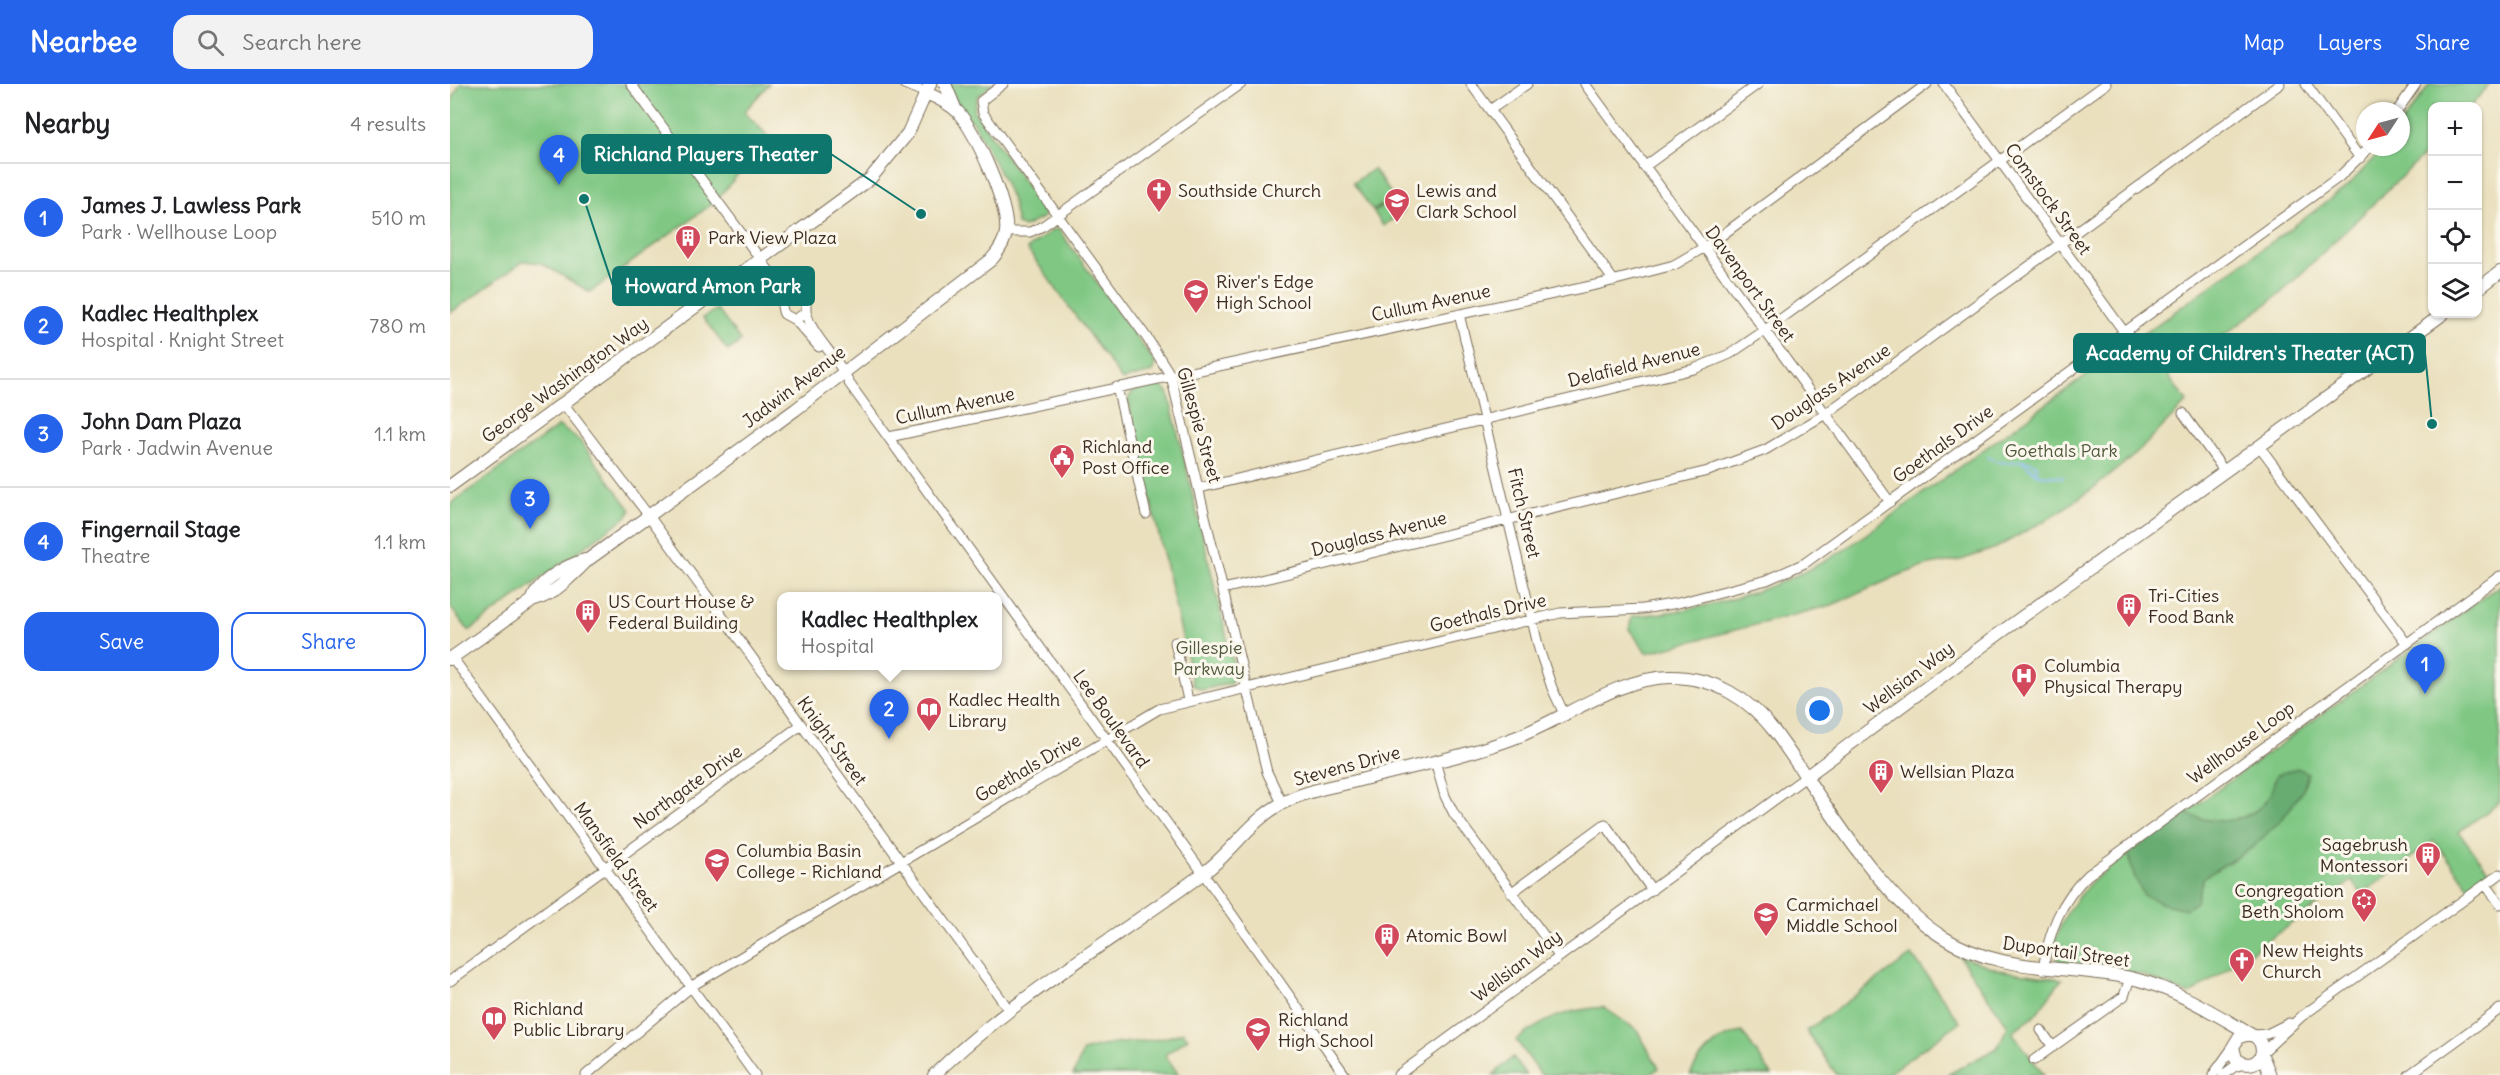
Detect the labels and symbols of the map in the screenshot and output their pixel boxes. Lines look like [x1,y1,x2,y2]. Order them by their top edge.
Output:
north arrow [2356,102,2410,156]
pin: 4 [540,135,578,185]
callout: Richland Players Theater [582,135,831,173]
street label: Comstock Street [2000,138,2097,259]
text: Richland Players Theater [594,141,819,166]
church icon: Southside Church [1144,176,1174,214]
place label: Southside Church [1178,179,1321,202]
place label: Lewis and Clark School [1416,179,1517,223]
school or university icon: Lewis and Clark School [1382,186,1412,224]
street label: Davenport Street [1701,221,1800,346]
building icon: Park View Plaza [673,223,703,261]
place label: Park View Plaza [708,226,837,249]
callout: Howard Amon Park [613,267,814,305]
place label: River's Edge High School [1216,270,1314,314]
text: Howard Amon Park [625,273,801,298]
school or university icon: River's Edge High School [1181,277,1211,315]
street label: Cullum Avenue [1369,279,1493,326]
street label: George Washington Way [477,311,652,448]
callout: Academy of Children's Theater (ACT) [2074,334,2425,372]
street label: Delafield Avenue [1565,337,1702,392]
street label: Douglass Avenue [1767,338,1895,435]
street label: Jadwin Avenue [738,340,850,433]
text: Academy of Children's Theater (ACT) [2086,340,2414,365]
street label: Gillespie Street [1172,364,1227,485]
street label: Cullum Avenue [893,382,1017,429]
street label: Goethals Drive [1888,399,1997,488]
place label: Richland Post Office [1082,435,1169,479]
park label: Goethals Park [2004,439,2118,462]
public building icon: Richland Post Office [1047,442,1077,480]
street label: Fitch Street [1503,465,1546,560]
pin: 3 [510,480,550,529]
street label: Douglass Avenue [1309,506,1449,561]
place label: Tri-Cities Food Bank [2148,584,2234,628]
street label: Goethals Drive [1428,588,1548,637]
place label: US Court House & Federal Building [608,590,754,634]
building icon: Tri-Cities Food Bank [2114,591,2144,629]
building icon: US Court House & Federal Building [573,597,603,635]
park label: Gillespie Parkway [1173,636,1245,680]
street label: Wellsian Way [1859,636,1958,719]
pin: 1 [2406,644,2444,694]
place label: Columbia Physical Therapy [2044,654,2183,698]
hospital icon: Columbia Physical Therapy [2009,661,2039,699]
street label: Lee Boulevard [1068,665,1155,773]
place label: Kadlec Health Library [948,688,1060,732]
pin: 2 [870,690,908,739]
street label: Knight Street [792,692,872,790]
library icon: Kadlec Health Library [914,695,944,733]
your location [1805,696,1834,725]
street label: Wellhouse Loop [2183,696,2299,789]
street label: Goethals Drive [971,728,1085,807]
street label: Northgate Drive [629,739,747,834]
street label: Stevens Drive [1291,740,1403,791]
building icon: Wellsian Plaza [1866,757,1896,795]
place label: Wellsian Plaza [1900,760,2015,783]
street label: Mansfield Street [569,797,664,916]
place label: Sagebrush Montessori [2320,833,2408,877]
place label: Columbia Basin College - Richland [736,839,882,883]
building icon: Sagebrush Montessori [2413,840,2443,878]
school or university icon: Columbia Basin College - Richland [702,846,732,884]
place label: Congregation Beth Sholom [2234,879,2344,923]
synagogue icon: Congregation Beth Sholom [2349,886,2379,924]
place label: Carmichael Middle School [1786,893,1898,937]
school or university icon: Carmichael Middle School [1751,900,1781,938]
building icon: Atomic Bowl [1372,921,1402,959]
place label: Atomic Bowl [1406,924,1507,947]
street label: Wellsian Way [1467,924,1566,1007]
street label: Duportail Street [2001,931,2131,972]
place label: New Heights Church [2262,939,2363,983]
church icon: New Heights Church [2227,946,2257,984]
place label: Richland Public Library [513,997,625,1041]
library icon: Richland Public Library [479,1004,509,1042]
place label: Richland High School [1278,1008,1374,1052]
school or university icon: Richland High School [1243,1015,1273,1053]

